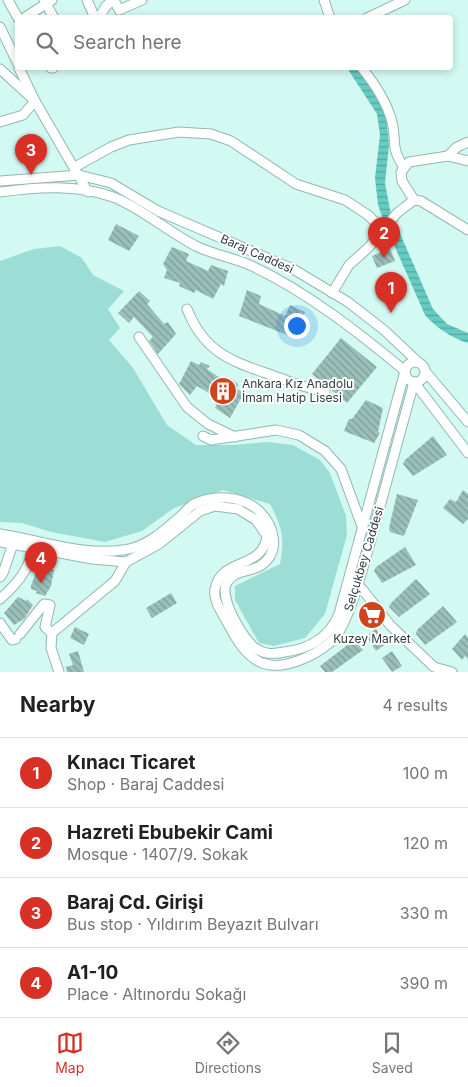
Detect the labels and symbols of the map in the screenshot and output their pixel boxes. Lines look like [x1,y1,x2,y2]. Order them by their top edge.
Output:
pin: 3 [15,134,47,175]
pin: 2 [368,217,400,258]
street label: Baraj Caddesi [218,231,296,276]
pin: 1 [375,272,407,313]
your location [284,313,310,339]
building icon: Ankara Kız Anadolu İmam Hatip Lisesi [208,376,238,406]
place label: Ankara Kız Anadolu İmam Hatip Lisesi [242,376,353,405]
street label: Selçukbey Caddesi [340,505,387,613]
pin: 4 [25,542,57,583]
supermarket icon: Kuzey Market [357,600,387,630]
place label: Kuzey Market [333,631,411,646]

